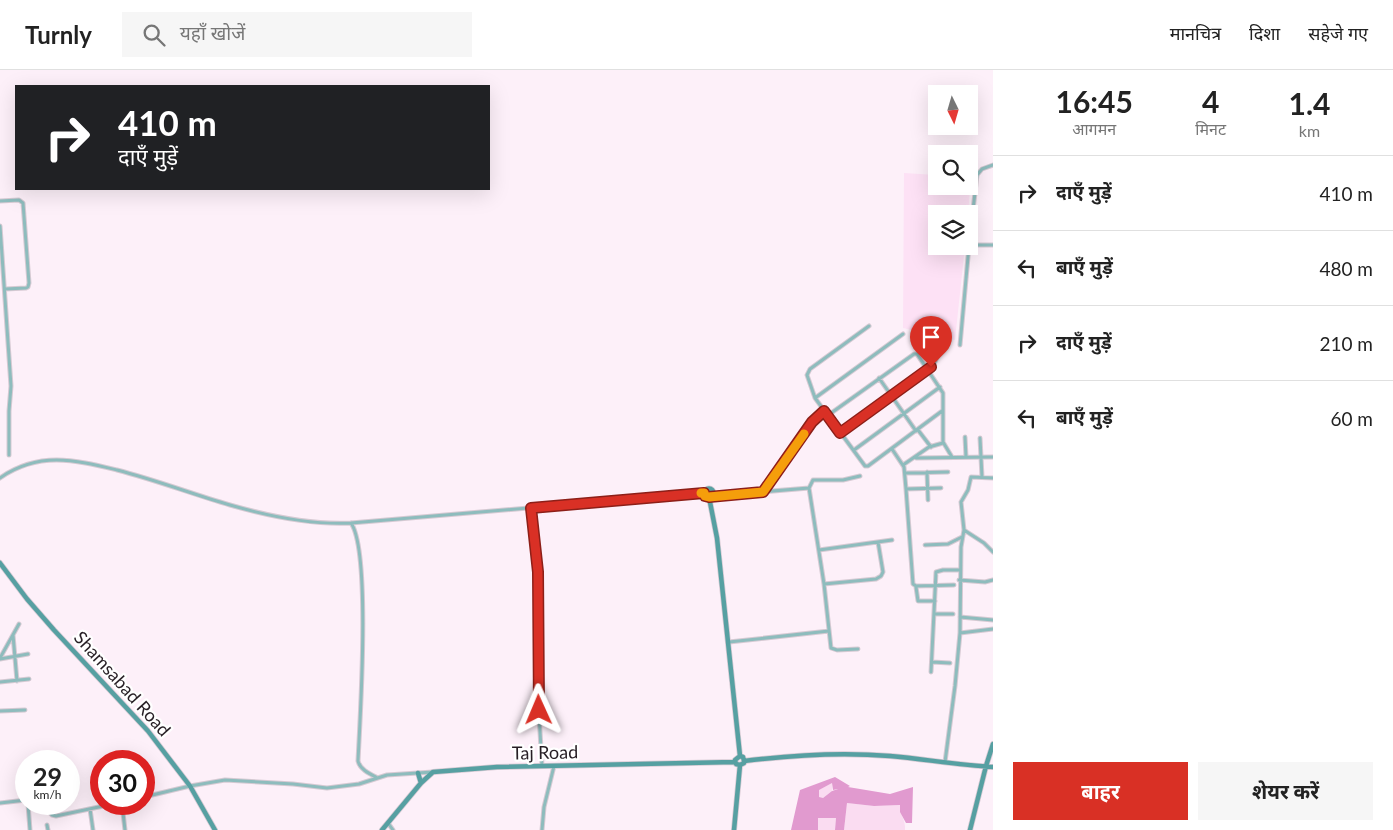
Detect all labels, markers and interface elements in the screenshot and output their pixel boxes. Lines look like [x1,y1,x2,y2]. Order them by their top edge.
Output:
search box [122,12,472,57]
text: Turnly [25,20,92,49]
icon: search [140,21,168,49]
text: यहाँ खोजें [180,21,245,44]
text: मानचित्र [1170,22,1221,44]
text: दिशा [1249,22,1280,44]
text: सहेजे गए [1308,22,1368,44]
text: 16:45 [1056,83,1133,119]
text: 4 [1202,83,1219,119]
north arrow [928,85,978,135]
map controls [928,85,978,255]
text: 1.4 [1289,85,1330,121]
text: 410 m [118,101,217,143]
icon: right [35,105,100,170]
text: आगमन [1072,119,1116,138]
text: मिनट [1195,119,1226,138]
text: km [1299,121,1320,140]
text: दाएँ मुड़ें [118,143,178,170]
button: search [928,145,978,195]
icon: right [1013,179,1041,207]
text: दाएँ मुड़ें [1056,180,1112,203]
text: 410 m [1319,182,1373,205]
button: layers [928,205,978,255]
icon: left [1013,254,1041,282]
text: बाएँ मुड़ें [1056,255,1113,278]
text: 480 m [1319,257,1373,280]
pin [910,316,952,367]
icon: arrive [917,323,945,351]
icon: right [1013,329,1041,357]
text: दाएँ मुड़ें [1056,330,1112,353]
text: 210 m [1319,332,1373,355]
icon: left [1013,404,1041,432]
text: बाएँ मुड़ें [1056,405,1113,428]
text: 60 m [1330,407,1373,430]
street label: Shamsabad Road [70,626,176,740]
position arrow [512,683,564,735]
street label: Taj Road [512,740,578,764]
speed limit sign: 30 [90,750,155,815]
text: 29 [33,761,62,791]
button: बाहर [1013,762,1188,820]
button: शेयर करें [1198,762,1373,820]
text: km/h [33,787,62,802]

